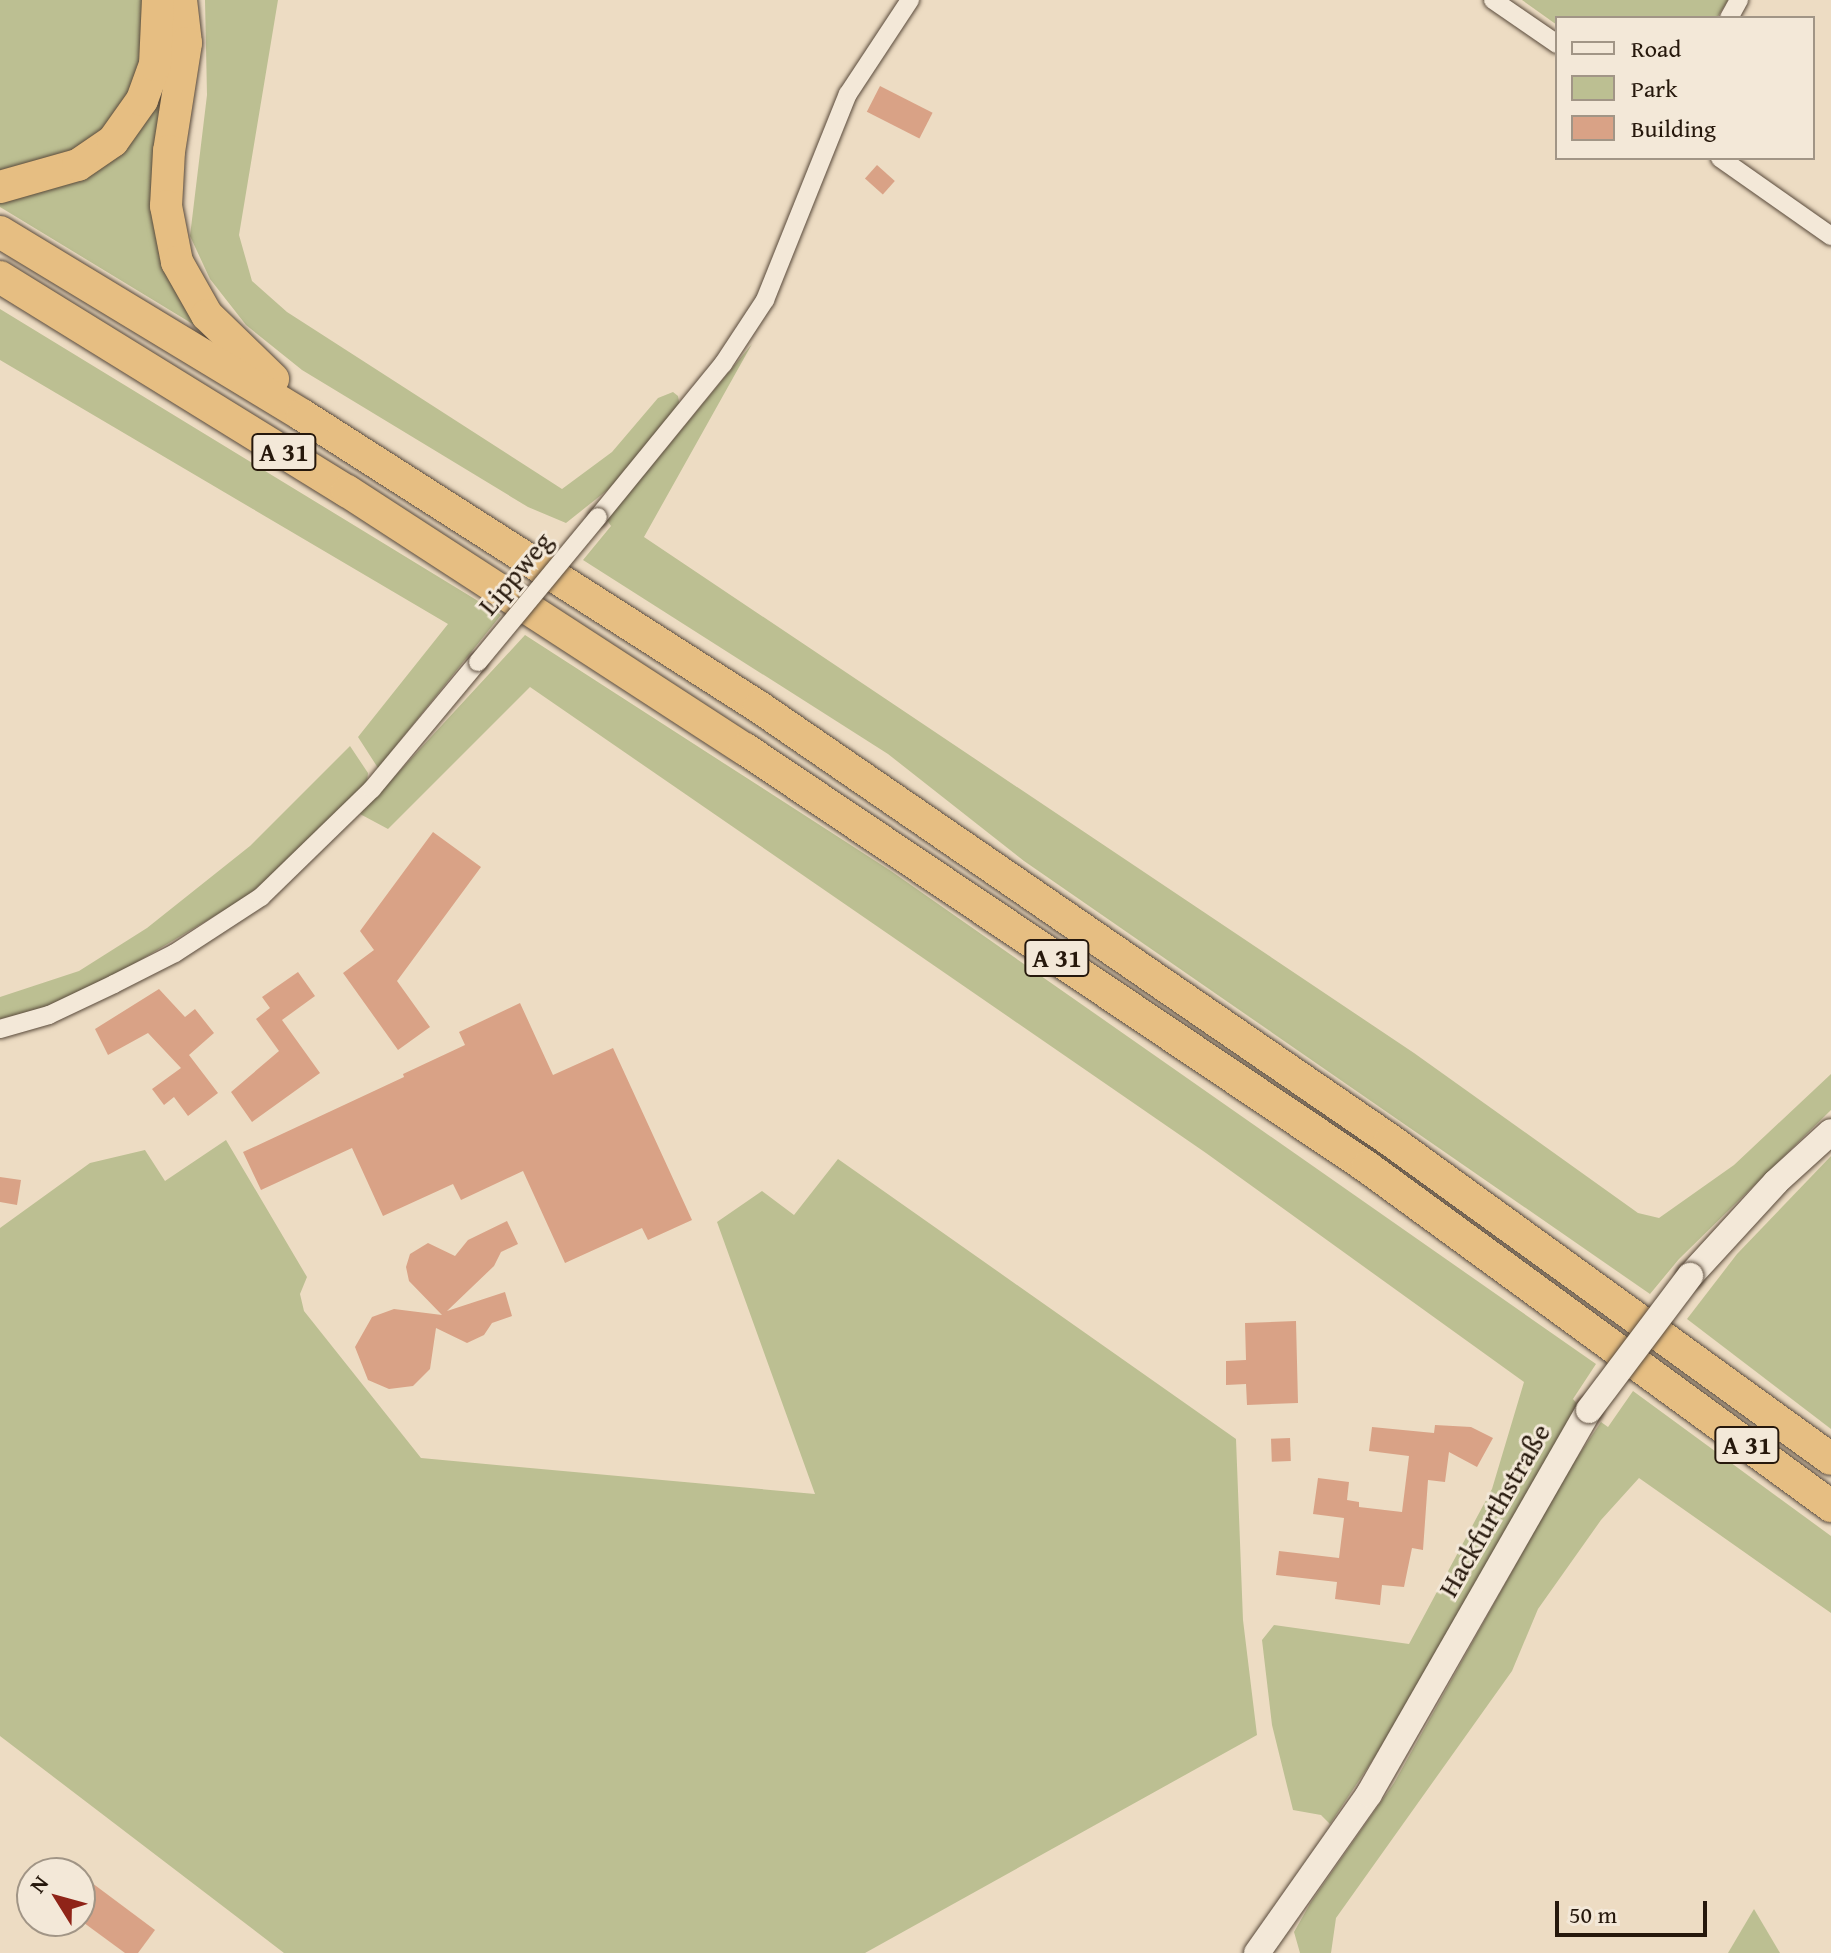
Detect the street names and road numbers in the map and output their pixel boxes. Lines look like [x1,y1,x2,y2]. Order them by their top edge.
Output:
road number: A 31 [250,430,318,474]
street label: Lippweg [471,525,559,621]
road number: A 31 [1023,936,1091,980]
street label: Hackfurthstraße [1431,1417,1557,1603]
road number: A 31 [1713,1423,1781,1467]

